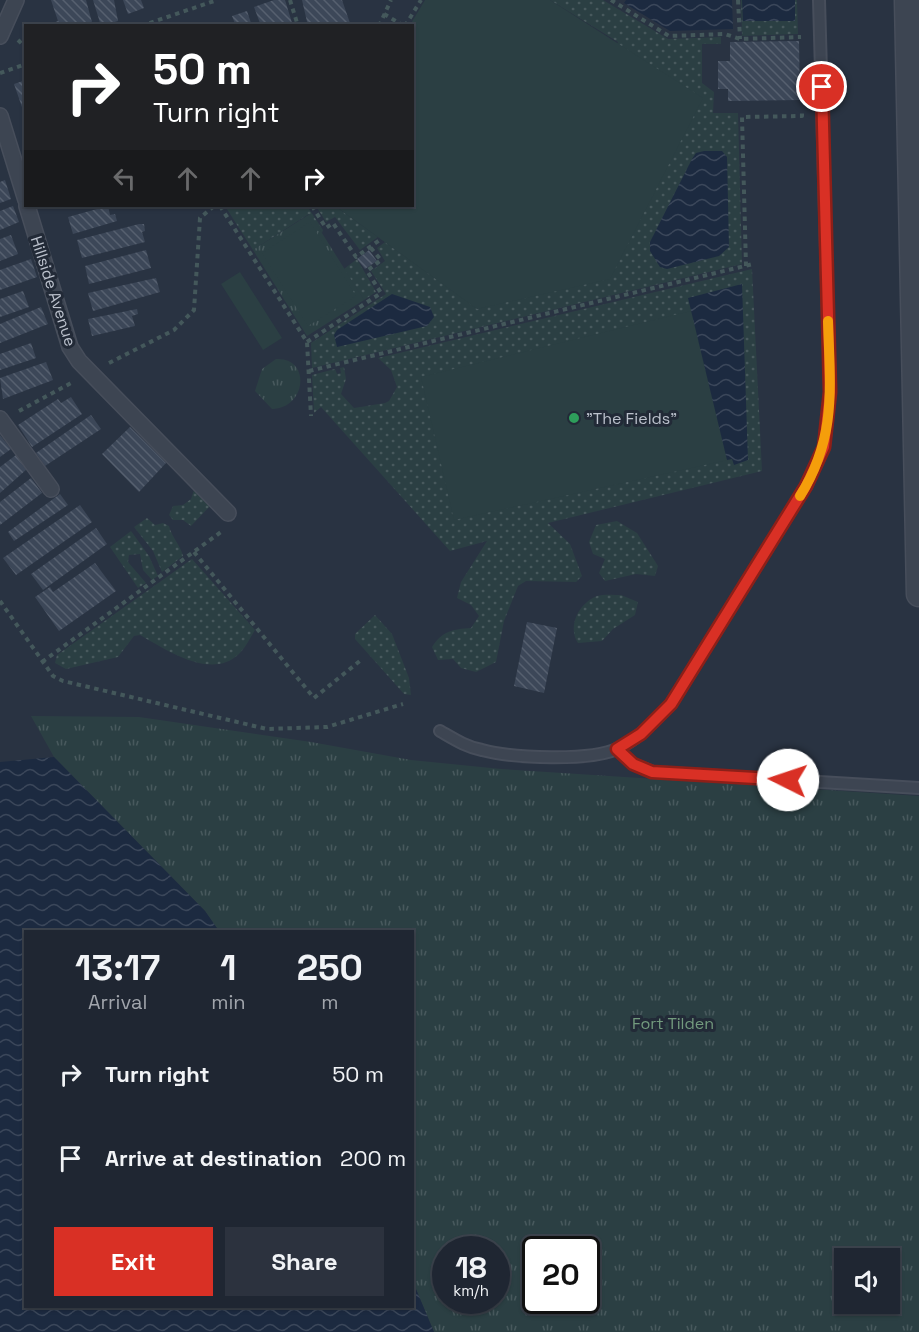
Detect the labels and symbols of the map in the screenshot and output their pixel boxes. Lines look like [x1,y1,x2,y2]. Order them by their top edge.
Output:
pin [796,61,847,112]
street label: Hillside Avenue [26,233,81,349]
place label: "The Fields" [586,408,677,429]
marker: "The Fields" [567,411,581,425]
position arrow [756,748,820,812]
park label: Fort Tilden [632,1013,714,1034]
speed limit sign: 20 [522,1236,600,1314]

